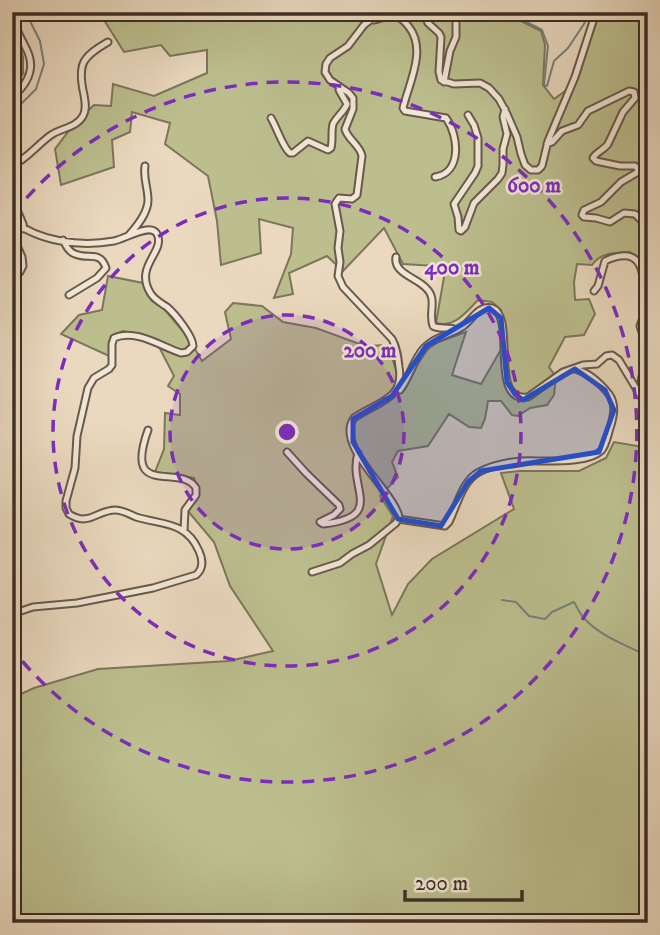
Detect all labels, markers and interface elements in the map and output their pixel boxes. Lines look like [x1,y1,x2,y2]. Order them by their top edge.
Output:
text: 600 m [507,173,561,199]
text: 400 m [425,255,480,281]
text: 200 m [343,338,397,364]
centre of rings [275,420,299,444]
scale bar [405,858,522,902]
text: 200 m [415,871,468,897]

